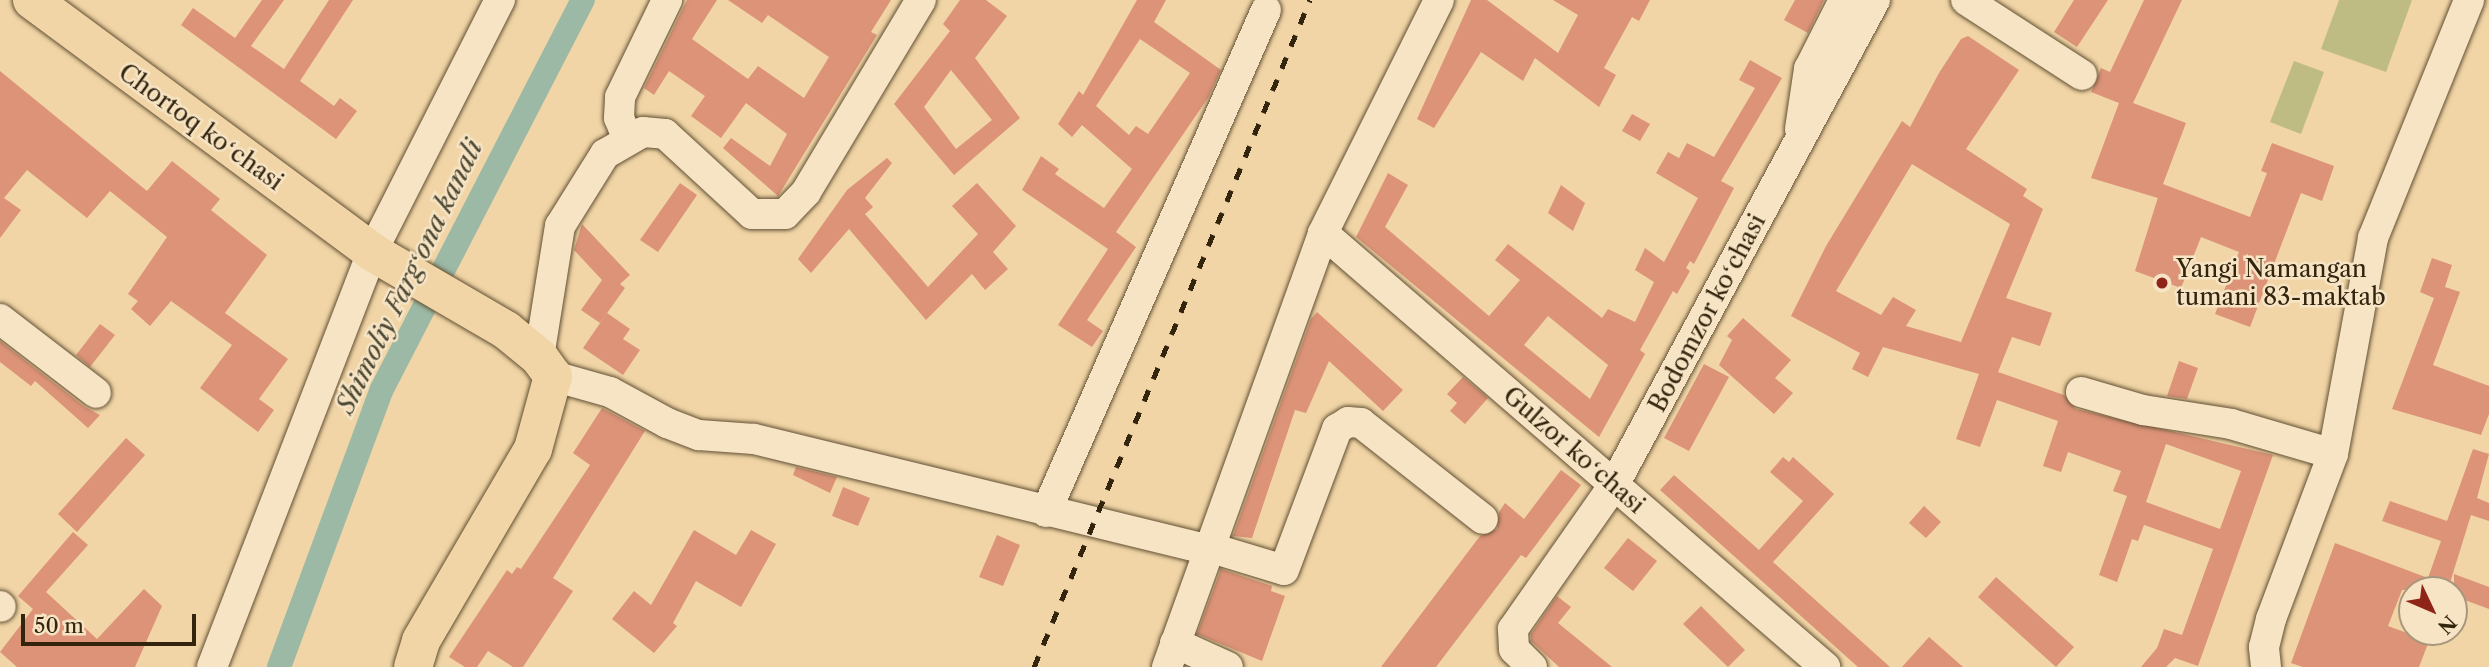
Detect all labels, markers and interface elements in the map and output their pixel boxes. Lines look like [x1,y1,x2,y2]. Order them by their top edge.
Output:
street label: Chortoq koʻchasi [113,58,289,196]
water label: Shimoliy Fargʻona kanali [330,135,490,419]
street label: Bodomzor koʻchasi [1643,209,1771,417]
place label: Yangi Namangan tumani 83-maktab [2176,255,2386,311]
marker: Yangi Namangan tumani 83-maktab [2154,275,2170,291]
street label: Gulzor koʻchasi [1497,381,1651,519]
north arrow [2398,576,2468,646]
scale bar [24,600,200,644]
text: N [2433,611,2461,638]
text: 50 m [34,613,84,638]

